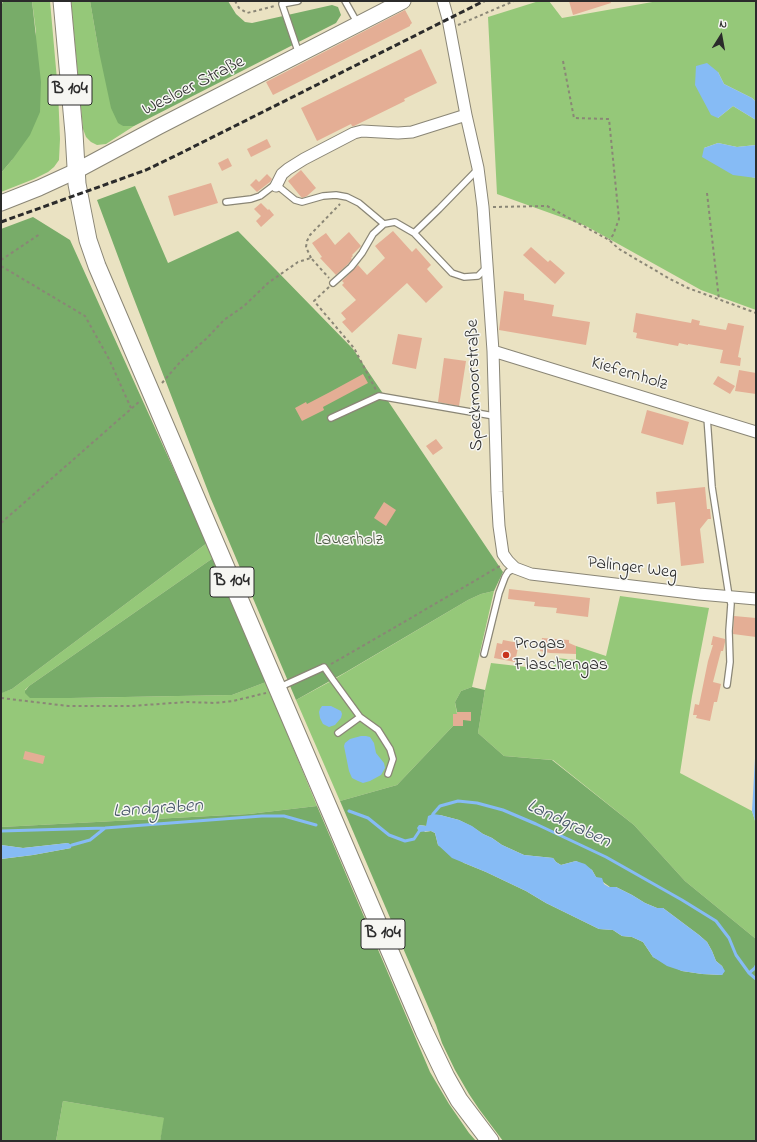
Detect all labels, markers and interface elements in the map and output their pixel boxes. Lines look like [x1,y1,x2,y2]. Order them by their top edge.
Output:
north arrow [701,16,741,56]
text: N [718,16,728,33]
street label: Wesloer Straße [139,52,249,122]
road number: B 104 [48,75,92,105]
street label: Speckmoorstraße [463,319,489,451]
street label: Kiefernholz [588,353,670,397]
park label: Lauerholz [315,530,383,552]
street label: Palinger Weg [586,553,678,585]
road number: B 104 [210,567,254,597]
place label: Progas Flaschengas [514,634,608,676]
marker: Progas Flaschengas [501,650,511,660]
water label: Landgraben [112,795,204,825]
water label: Landgraben [522,796,614,854]
road number: B 104 [361,919,405,949]

